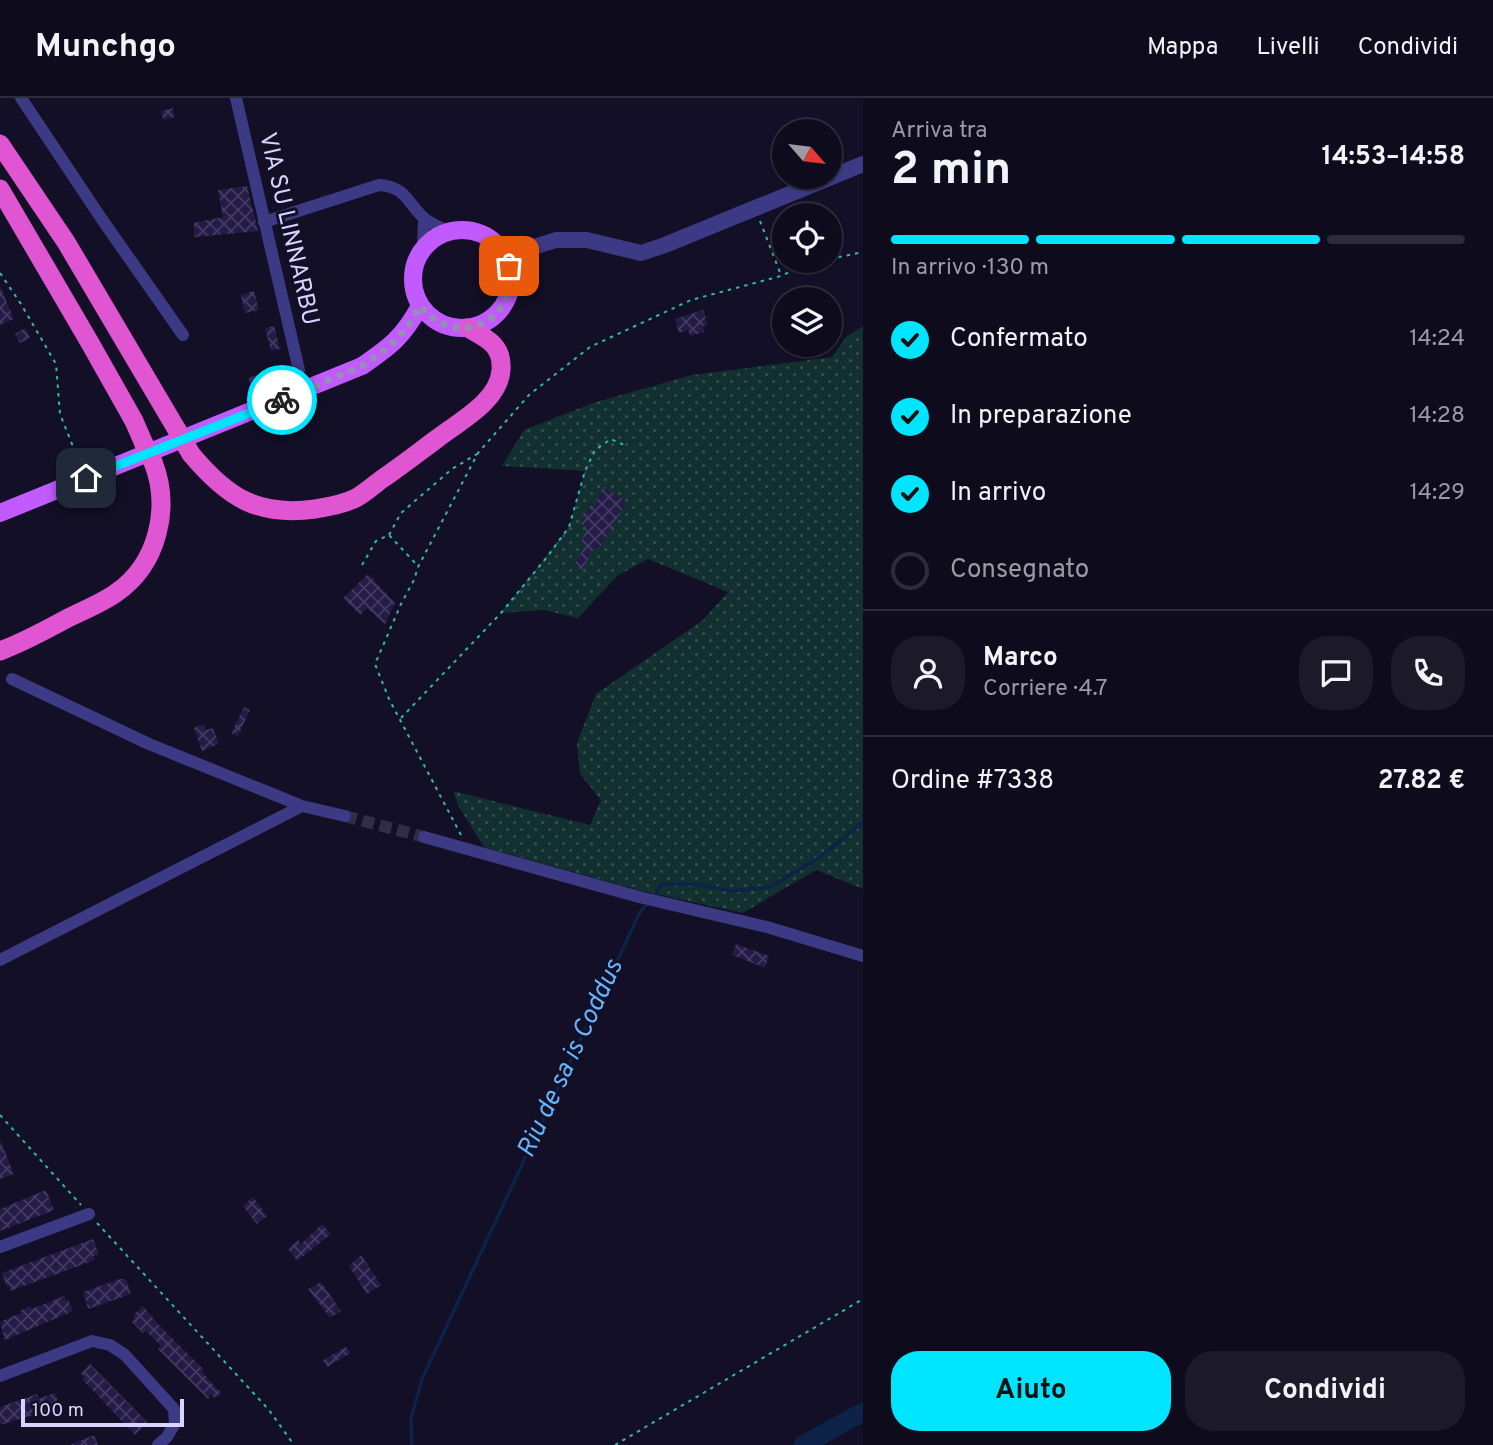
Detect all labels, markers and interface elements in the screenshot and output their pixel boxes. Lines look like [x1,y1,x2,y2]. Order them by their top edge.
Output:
text: Munchgo [35,27,176,69]
text: Mappa [1147,33,1218,63]
text: Livelli [1256,33,1320,63]
text: Condividi [1358,33,1458,63]
text: Arriva tra [891,117,987,146]
north arrow [772,119,842,189]
map controls [772,119,842,357]
street label: VIA SU LINNARBU [251,130,325,328]
text: 14:53–14:58 [1321,141,1465,174]
text: 2 min [891,142,1011,201]
button: locate [772,203,842,273]
pin [479,236,539,296]
icon: bag [490,247,528,285]
text: In arrivo · 130 m [891,254,1049,283]
button: layers [772,287,842,357]
icon: check [891,321,929,359]
text: Confermato [950,323,1088,356]
text: 14:24 [1409,325,1465,354]
courier [247,365,317,435]
icon: bike [263,381,301,419]
icon: check [891,398,929,436]
text: In preparazione [950,400,1132,433]
text: 14:28 [1409,402,1465,431]
pin [56,448,116,508]
icon: home [67,459,105,497]
icon: check [891,475,929,513]
text: In arrivo [950,477,1046,510]
text: 14:29 [1410,479,1465,508]
text: Consegnato [950,554,1089,587]
button: person [891,636,965,710]
button: chat [1299,636,1373,710]
button: phone [1391,636,1465,710]
text: Marco [983,642,1058,675]
text: Corriere · 4.7 [983,675,1108,704]
text: Ordine #7338 [891,765,1054,798]
text: 27.82 € [1378,765,1465,798]
water label: Riu de sa is Coddus [511,953,632,1163]
button: Aiuto [891,1351,1171,1431]
button: Condividi [1185,1351,1465,1431]
scale bar [21,1396,184,1428]
text: 100 m [32,1399,84,1423]

